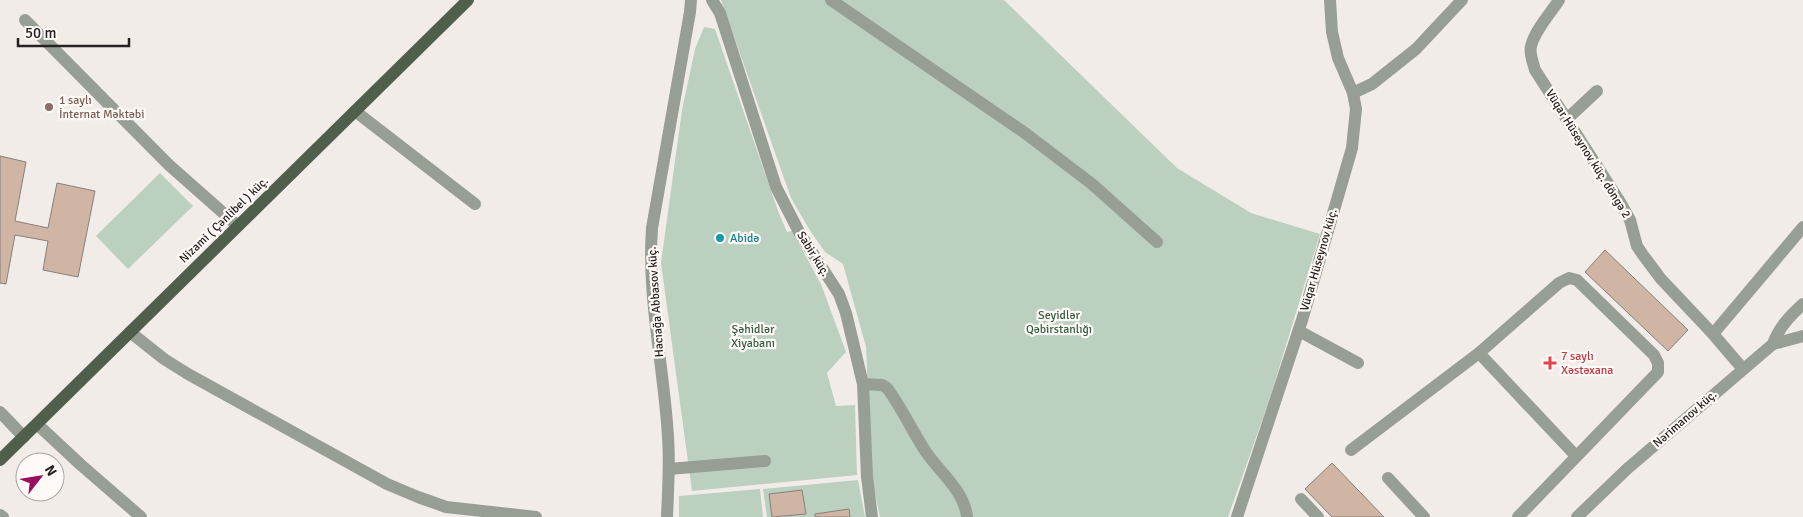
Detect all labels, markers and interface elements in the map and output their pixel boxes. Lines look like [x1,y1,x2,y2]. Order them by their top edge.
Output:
scale bar [18,15,129,47]
text: 50 m [25,24,56,42]
street label: Vüqar Hüseynov küç. döngə 2 [1542,87,1634,221]
place label: 1 saylı İnternat Məktəbi [59,93,144,122]
marker: 1 saylı İnternat Məktəbi [43,101,55,113]
street label: Nizami ( Çənlibel ) küç. [176,174,272,266]
street label: Vüqar Hüseynov küç. [1297,207,1341,313]
street label: Sabir küç. [793,229,833,279]
place label: Abidə [730,231,759,246]
marker: Abidə [714,232,726,244]
street label: Hacıağa Abbasov küç. [645,246,667,358]
park label: Seyidlər Qəbirstanlığı [1026,308,1092,337]
park label: Şəhidlər Xiyabanı [731,322,775,351]
place label: 7 saylı Xəstəxana [1561,349,1613,378]
marker: 7 saylı Xəstəxana [1543,356,1557,370]
street label: Nərimanov küç. [1650,387,1720,451]
north arrow [15,452,65,502]
text: N [41,462,61,479]

